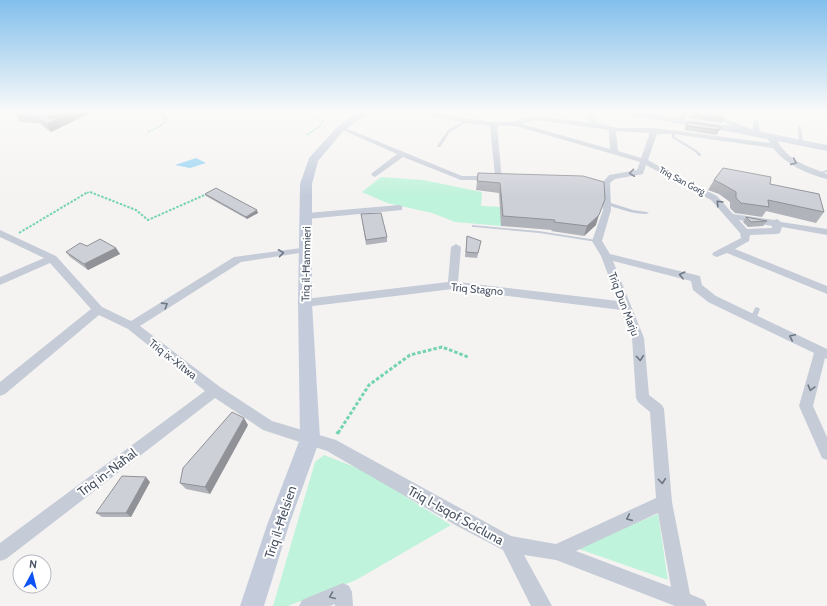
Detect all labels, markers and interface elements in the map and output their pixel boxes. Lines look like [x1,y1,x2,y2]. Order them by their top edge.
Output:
one-way arrow [790,157,798,165]
street label: Triq San Ġorġ [657,164,708,198]
one-way arrow [629,168,635,177]
one-way arrow [716,200,724,208]
street label: Triq il-Ħammieri [298,226,314,302]
one-way arrow [278,249,284,258]
street label: Triq Dun Marju [605,270,643,338]
one-way arrow [679,272,685,280]
street label: Triq Stagno [450,280,504,298]
one-way arrow [161,303,168,310]
one-way arrow [788,334,796,342]
street label: Triq ix-Xitwa [146,336,200,383]
one-way arrow [635,355,644,361]
one-way arrow [807,385,815,392]
street label: Triq in-Naħal [74,445,140,499]
one-way arrow [658,478,667,484]
street label: Triq l-Isqof Scicluna [405,482,507,548]
street label: Triq il-Ħelsien [261,484,299,560]
one-way arrow [625,513,633,521]
north arrow [12,554,52,594]
text: N [29,557,38,571]
one-way arrow [328,592,335,600]

